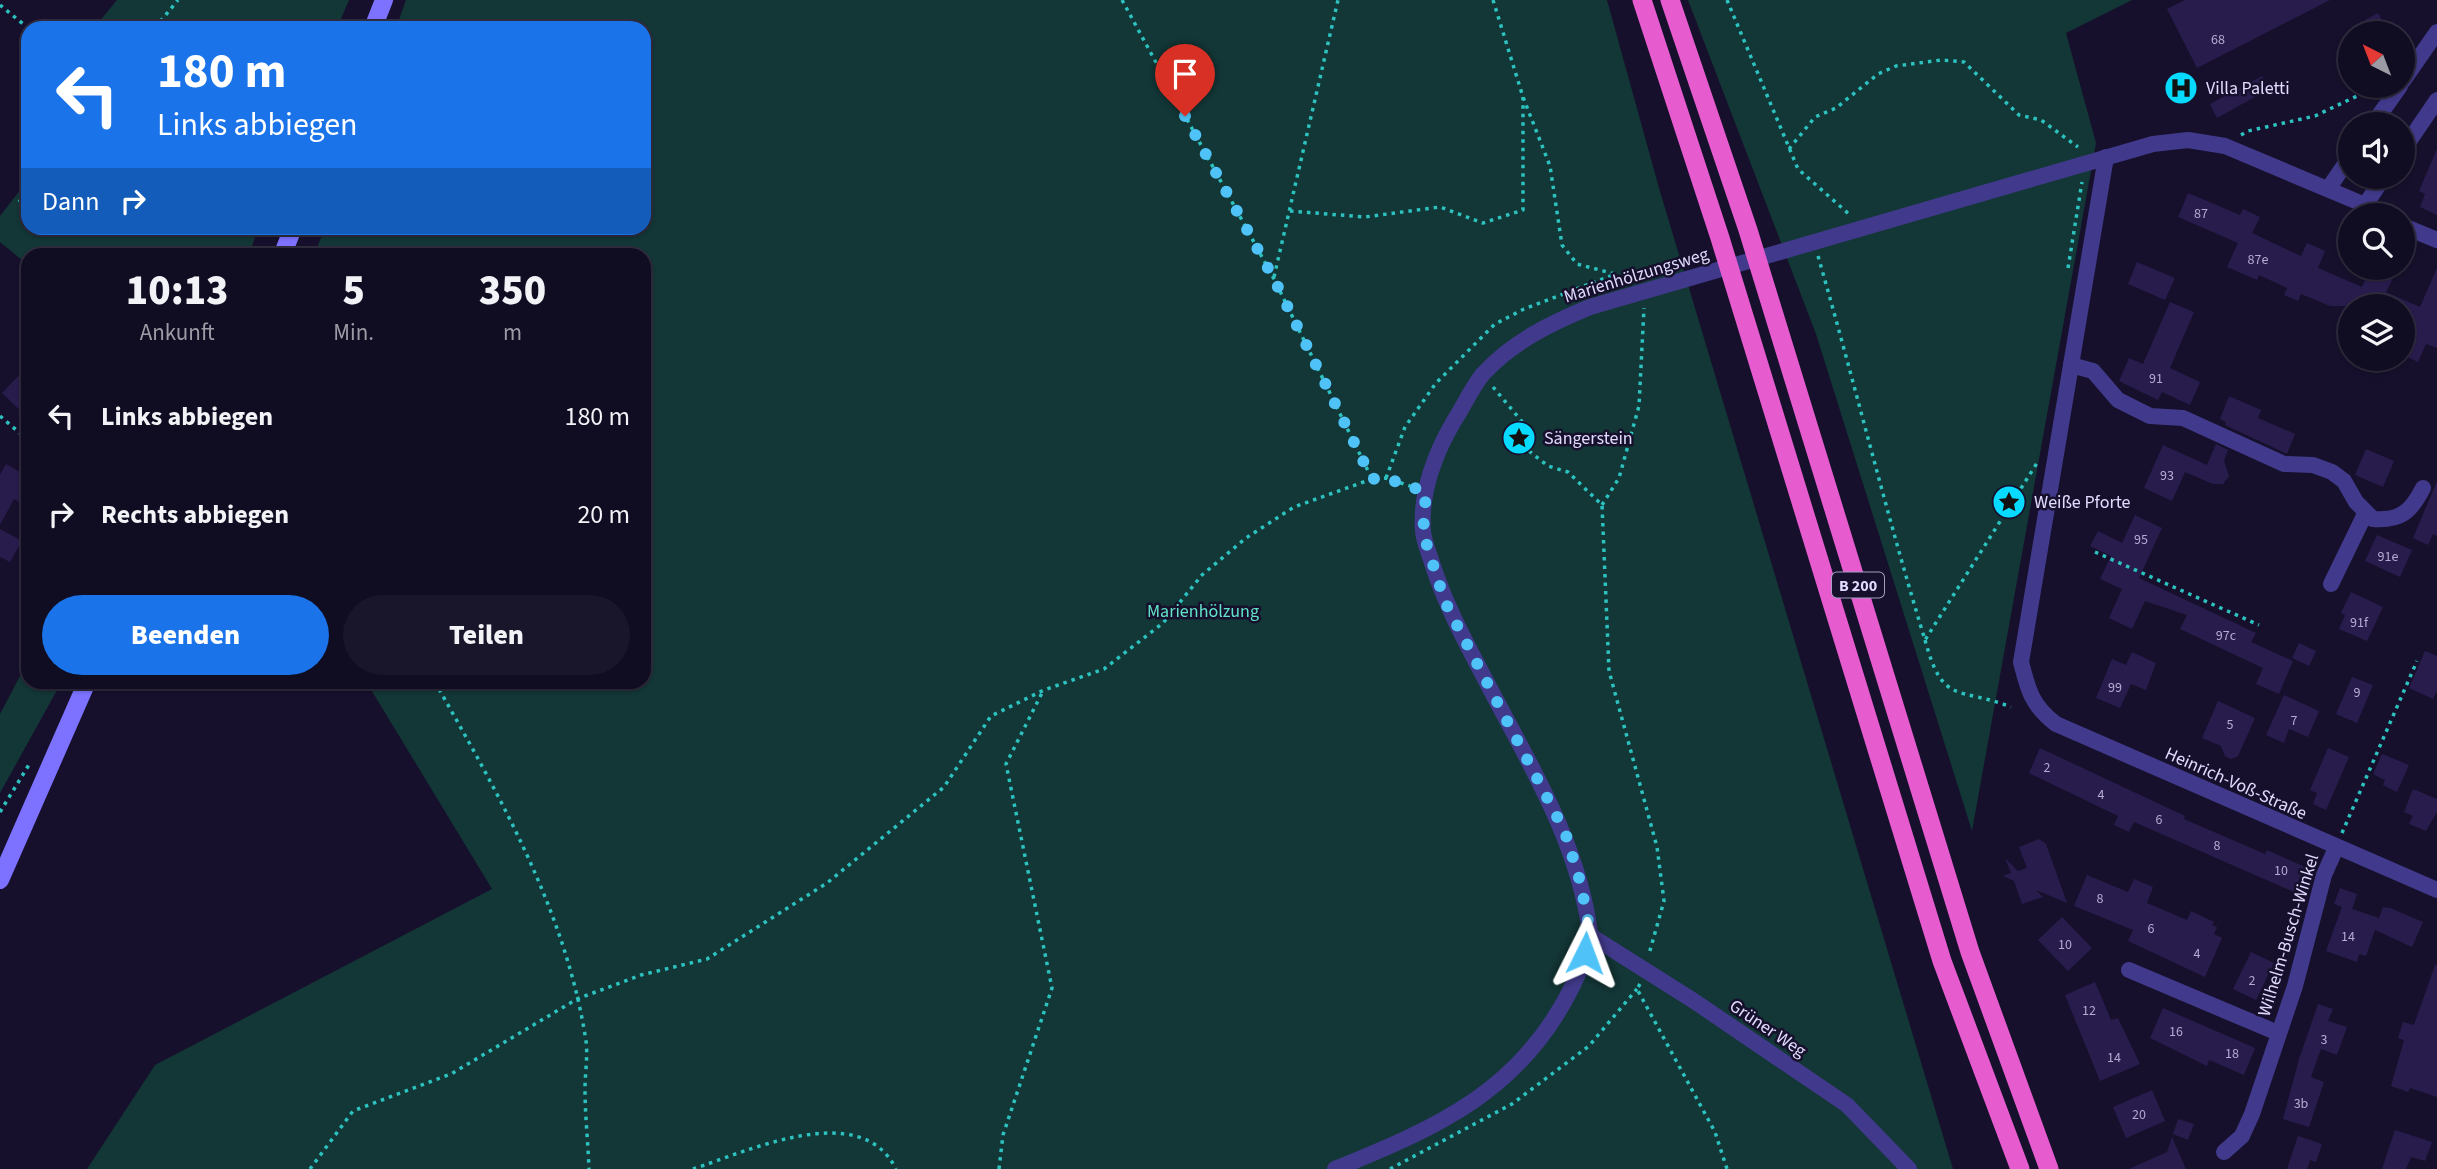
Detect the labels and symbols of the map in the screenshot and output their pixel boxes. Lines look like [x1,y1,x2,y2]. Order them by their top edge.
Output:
north arrow [2338,21,2415,98]
house number: 68 [2211,30,2225,50]
pin [1155,44,1215,116]
hospital icon: Villa Paletti [2162,69,2200,107]
place label: Villa Paletti [2206,76,2290,101]
house number: 87 [2194,204,2208,224]
street label: Marienhölzungsweg [1561,242,1712,309]
house number: 87e [2248,250,2268,270]
house number: 91 [2149,369,2163,389]
place icon: Sängerstein [1500,419,1538,457]
place label: Sängerstein [1544,426,1633,451]
house number: 93 [2160,466,2174,486]
place icon: Weiße Pforte [1990,483,2028,521]
place label: Weiße Pforte [2034,490,2131,515]
house number: 95 [2134,530,2148,550]
house number: 91e [2378,547,2398,567]
road number: B 200 [1832,572,1884,598]
park label: Marienhölzung [1147,599,1259,624]
house number: 91f [2350,613,2369,633]
house number: 97c [2216,626,2237,646]
house number: 99 [2108,678,2122,698]
house number: 9 [2354,683,2361,703]
house number: 7 [2291,711,2298,731]
house number: 5 [2227,715,2234,735]
street label: Heinrich-Voß-Straße [2161,741,2311,826]
house number: 2 [2044,758,2051,778]
house number: 4 [2098,785,2105,805]
house number: 6 [2156,810,2163,830]
house number: 8 [2214,836,2221,856]
street label: Wilhelm-Busch-Winkel [2252,851,2325,1020]
house number: 10 [2274,861,2288,881]
house number: 8 [2097,889,2104,909]
position arrow [1548,916,1622,990]
house number: 6 [2148,919,2155,939]
house number: 14 [2341,927,2355,947]
house number: 10 [2058,935,2072,955]
house number: 4 [2194,944,2201,964]
house number: 2 [2249,971,2256,991]
street label: Grüner Weg [1724,994,1811,1063]
house number: 12 [2082,1001,2096,1021]
house number: 16 [2169,1022,2183,1042]
house number: 3 [2321,1030,2328,1050]
house number: 18 [2225,1044,2239,1064]
house number: 14 [2107,1048,2121,1068]
house number: 3b [2294,1094,2309,1114]
house number: 20 [2132,1105,2146,1125]

